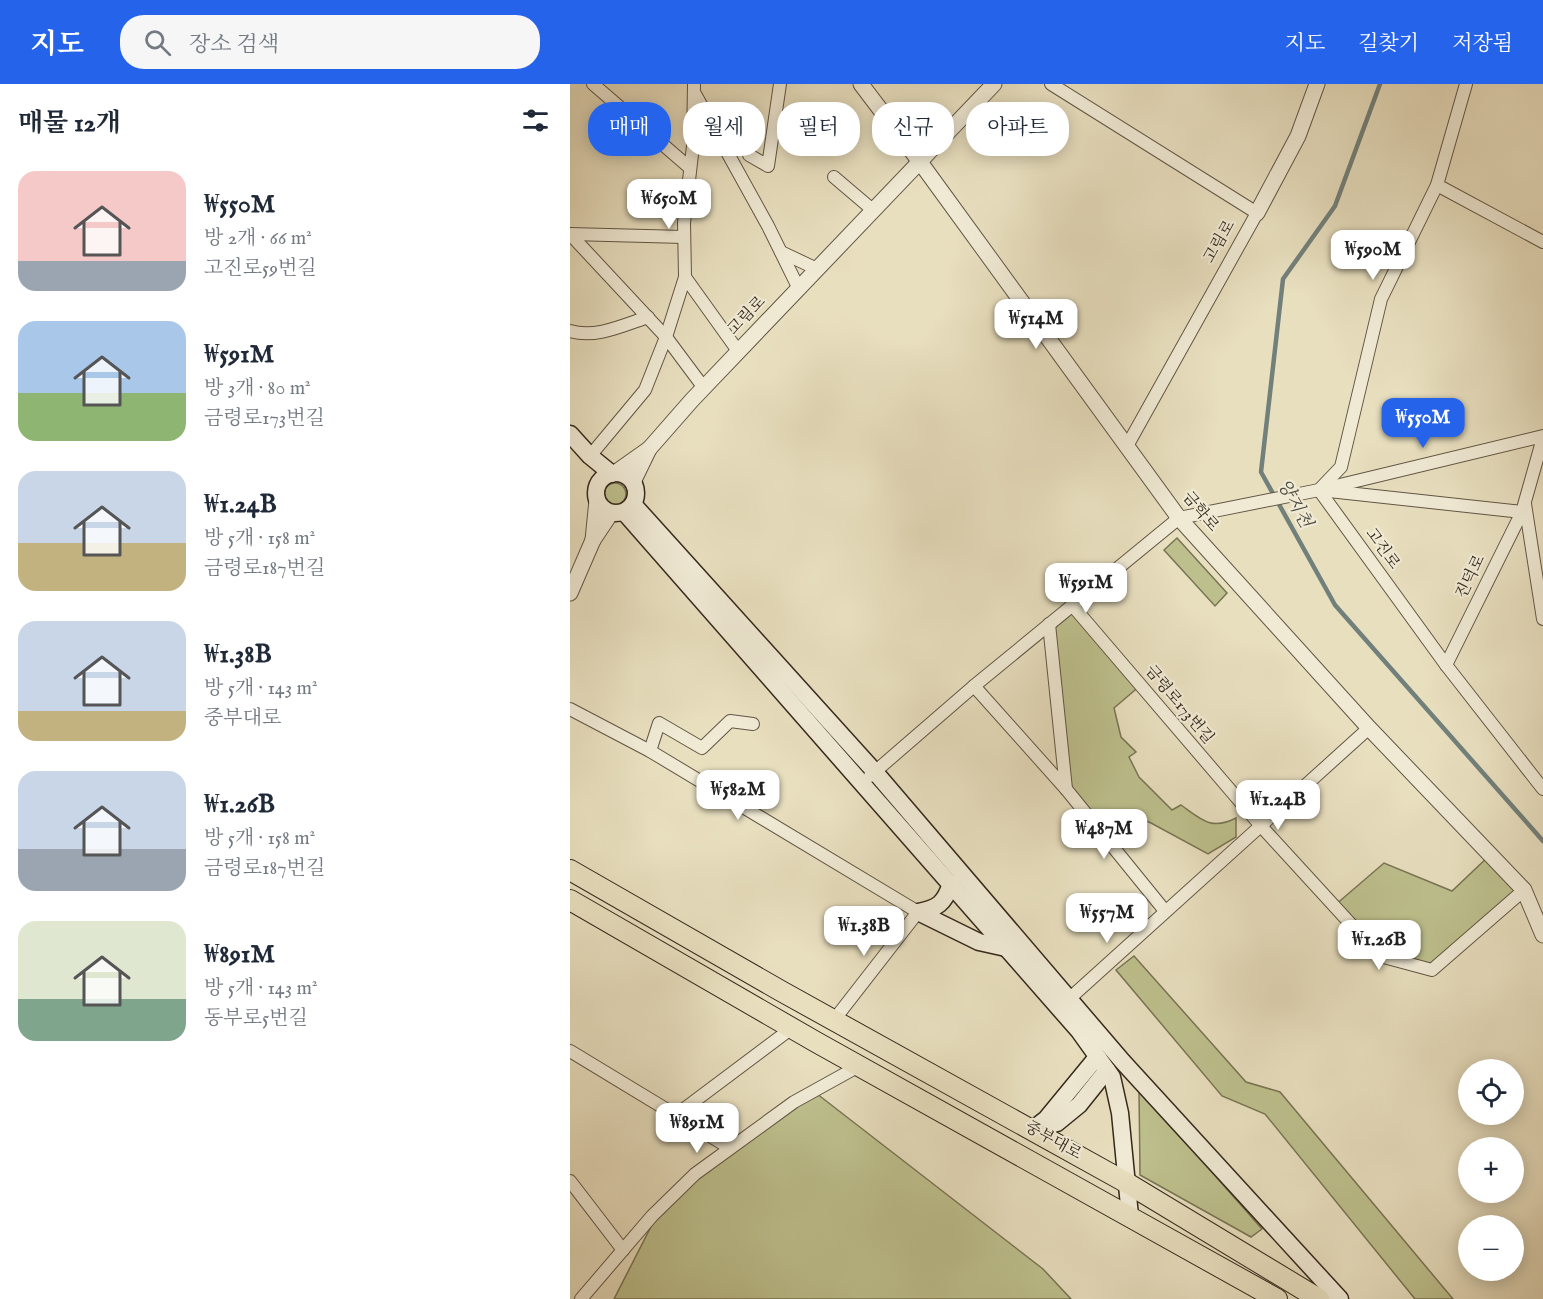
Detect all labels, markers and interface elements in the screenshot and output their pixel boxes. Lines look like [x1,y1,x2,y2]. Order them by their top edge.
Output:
search box [120,15,540,69]
icon: search [141,26,174,59]
text: 지도 [30,28,84,63]
text: 장소 검색 [189,31,279,59]
text: 지도 [1285,31,1325,58]
text: 길찾기 [1358,31,1419,58]
text: 저장됨 [1452,31,1513,58]
chip: 매매 [588,102,671,156]
chip: 월세 [683,102,765,156]
chip: 필터 [777,102,860,156]
chip: 신규 [872,102,954,156]
chip: 아파트 [966,102,1069,156]
icon: filters [519,104,552,137]
text: 매물 12개 [18,107,121,140]
pin: ₩650M [627,179,711,230]
text: ₩650M [641,186,697,211]
text: ₩550M [204,188,275,221]
icon: home [66,195,138,267]
street label: 고림로 [1200,216,1241,267]
text: 방 2개 · 66 m² [204,226,312,251]
pin: ₩590M [1331,230,1415,281]
text: ₩590M [1345,237,1401,262]
text: 고진로59번길 [204,256,317,281]
street label: 고림로 [724,292,771,340]
pin: ₩514M [994,299,1078,350]
text: ₩514M [1008,306,1064,331]
text: ₩591M [204,338,274,371]
icon: home [66,345,138,417]
text: 방 3개 · 80 m² [204,376,311,401]
pin: ₩550M [1381,398,1465,449]
text: ₩550M [1396,405,1450,430]
text: 금령로173번길 [204,406,325,431]
water label: 양지천 [1271,476,1317,534]
text: ₩1.24B [204,488,277,521]
street label: 금학로 [1177,488,1223,537]
icon: home [66,495,138,567]
street label: 고진로 [1360,524,1404,574]
text: 방 5개 · 158 m² [204,526,315,551]
street label: 진덕로 [1452,551,1490,602]
text: 금령로187번길 [204,556,325,581]
pin: ₩591M [1044,563,1128,614]
text: ₩591M [1059,570,1113,595]
text: ₩1.38B [204,638,272,671]
icon: home [66,645,138,717]
street label: 금령로173번길 [1140,662,1218,748]
text: 방 5개 · 143 m² [204,676,318,701]
text: 중부대로 [204,706,281,731]
pin: ₩582M [696,770,780,821]
text: ₩582M [710,777,766,802]
pin: ₩1.24B [1229,780,1327,831]
text: ₩1.24B [1250,787,1306,812]
text: ₩1.26B [204,788,275,821]
icon: home [66,795,138,867]
pin: ₩487M [1062,809,1146,860]
text: ₩487M [1075,816,1133,841]
text: 방 5개 · 158 m² [204,826,315,851]
text: 금령로187번길 [204,856,325,881]
pin: ₩557M [1065,893,1149,944]
text: ₩557M [1080,900,1134,925]
pin: ₩1.38B [815,906,913,957]
text: ₩1.38B [838,913,890,938]
pin: ₩1.26B [1330,920,1428,971]
text: ₩1.26B [1352,927,1406,952]
text: ₩891M [204,938,275,971]
icon: home [66,945,138,1017]
text: 방 5개 · 143 m² [204,976,318,1001]
text: 동부로5번길 [204,1006,308,1031]
map controls [1458,1059,1524,1281]
button: locate [1458,1059,1524,1125]
pin: ₩891M [655,1103,739,1154]
text: ₩891M [670,1110,724,1135]
street label: 중부대로 [1021,1117,1085,1165]
button: + [1458,1137,1524,1203]
button: − [1458,1215,1524,1281]

